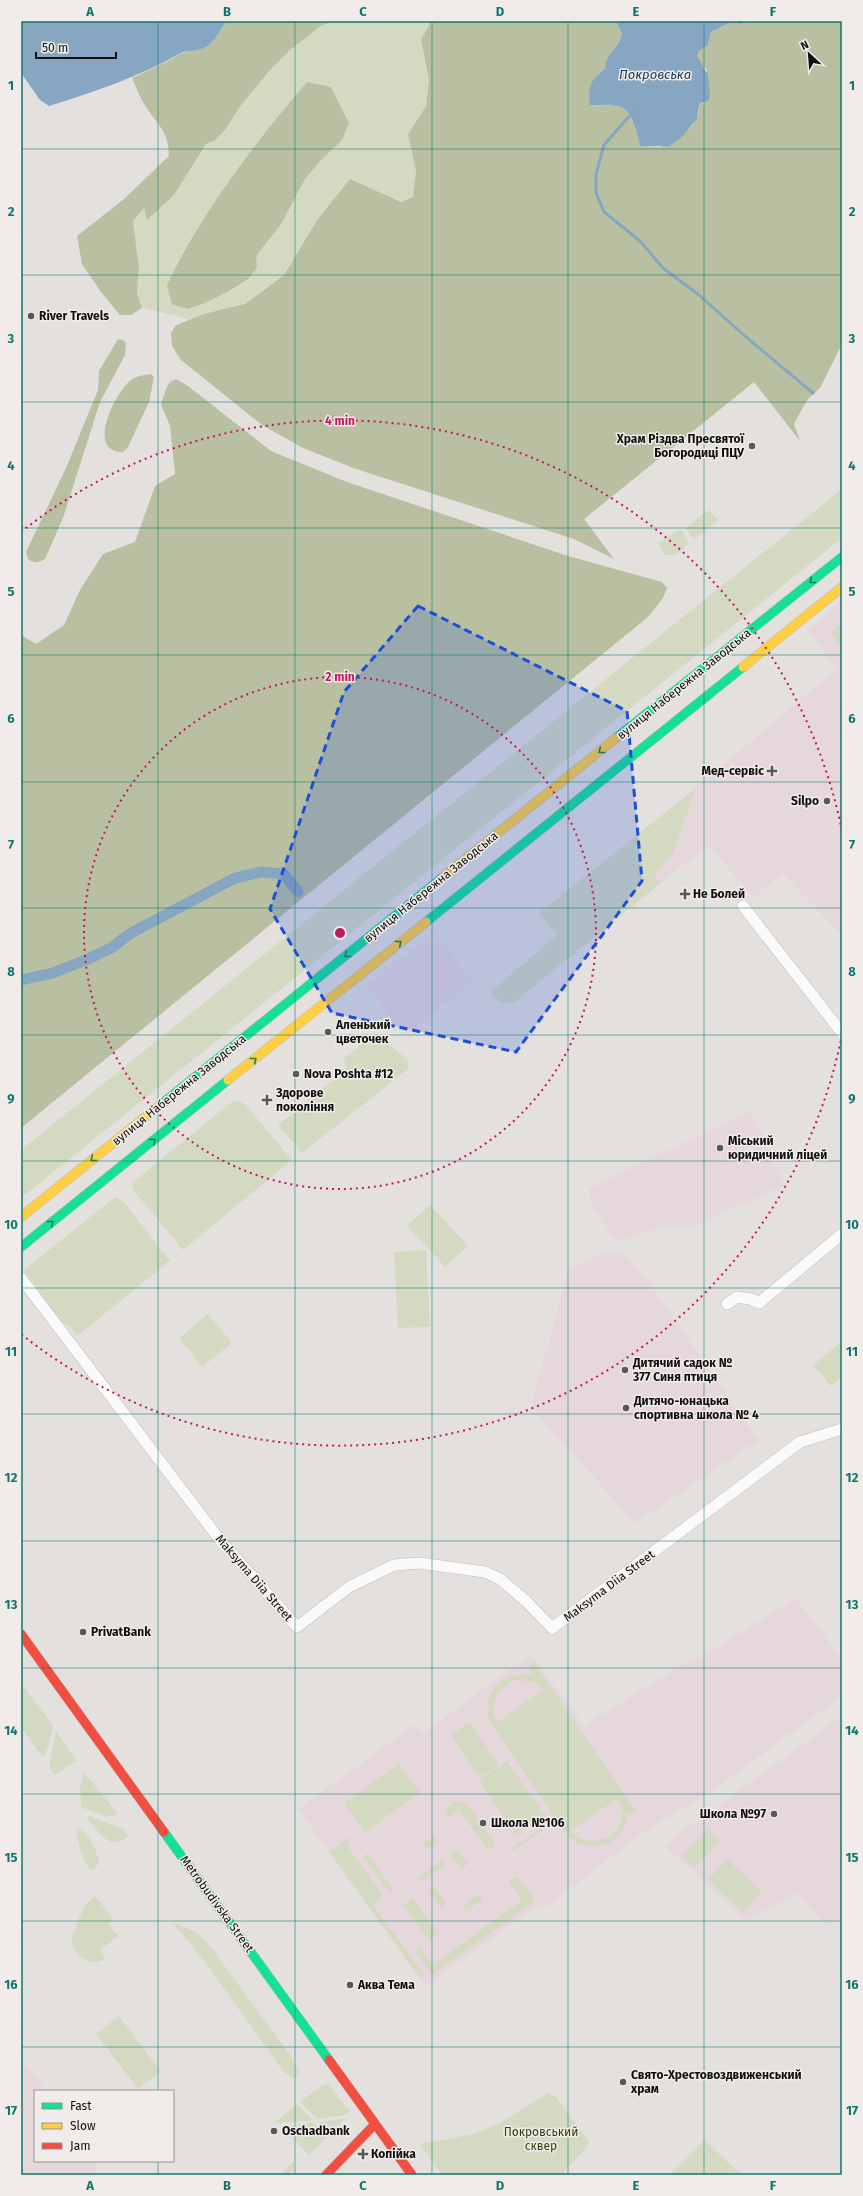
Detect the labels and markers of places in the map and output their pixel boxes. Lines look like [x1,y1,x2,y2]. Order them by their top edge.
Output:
place label: River Travels [39,309,109,323]
marker: River Travels [26,311,36,321]
place label: Храм Різдва Пресвятої Богородиці ПЦУ [616,432,746,460]
marker: Храм Різдва Пресвятої Богородиці ПЦУ [747,441,757,451]
place label: Мед-сервіс [702,764,764,778]
marker: Мед-сервіс [767,766,777,776]
place label: Silpo [791,794,819,808]
marker: Silpo [822,796,832,806]
place label: Не Болей [693,887,745,901]
marker: Не Болей [680,889,690,899]
centre of rings [333,926,347,940]
place label: Аленький цветочек [335,1018,391,1046]
marker: Аленький цветочек [323,1027,333,1037]
place label: Nova Poshta #12 [304,1067,393,1081]
marker: Nova Poshta #12 [291,1069,301,1079]
place label: Здорове покоління [275,1086,334,1114]
marker: Здорове покоління [261,1094,273,1106]
place label: Міський юридичний ліцей [728,1134,827,1162]
marker: Міський юридичний ліцей [715,1143,725,1153]
place label: Дитячий садок № 377 Синя птиця [632,1356,733,1384]
marker: Дитячий садок № 377 Синя птиця [620,1365,630,1375]
place label: Дитячо-юнацька спортивна школа № 4 [633,1394,759,1422]
marker: Дитячо-юнацька спортивна школа № 4 [621,1403,631,1413]
place label: PrivatBank [91,1625,151,1639]
marker: PrivatBank [78,1627,88,1637]
place label: Школа №97 [700,1807,766,1821]
marker: Школа №97 [769,1809,779,1819]
place label: Школа №106 [491,1816,565,1830]
marker: Школа №106 [478,1818,488,1828]
place label: Аква Тема [357,1978,415,1992]
marker: Аква Тема [345,1980,355,1990]
place label: Свято-Хрестовоздвиженський храм [630,2068,802,2096]
marker: Свято-Хрестовоздвиженський храм [618,2077,628,2087]
place label: Oschadbank [282,2124,350,2138]
marker: Oschadbank [269,2126,279,2136]
place label: Копійка [371,2147,416,2161]
marker: Копійка [358,2149,368,2159]

